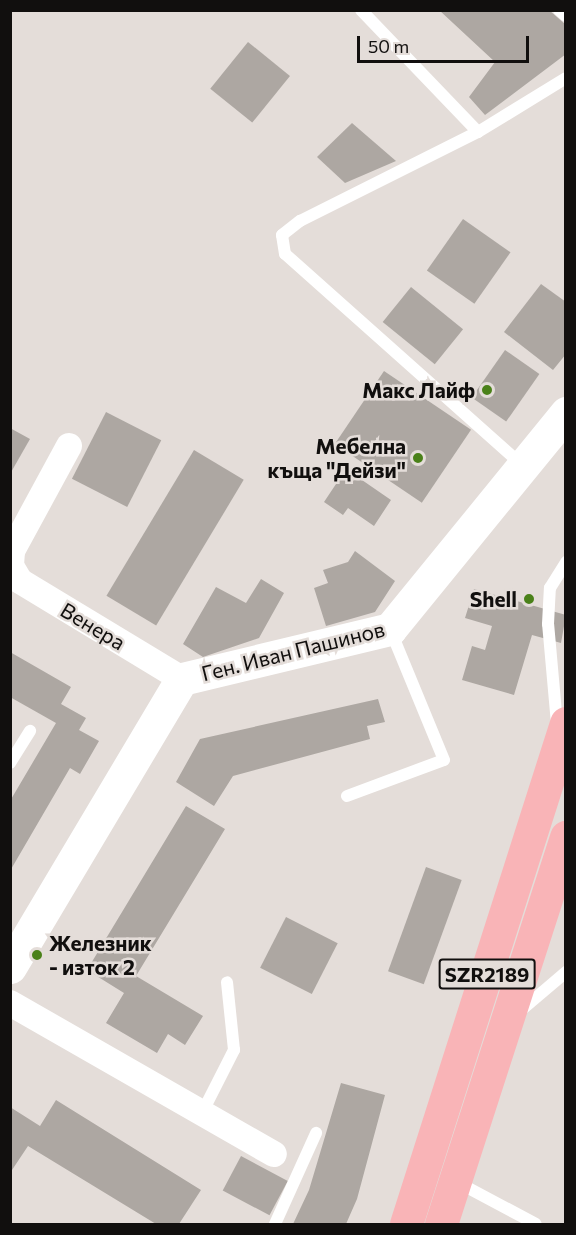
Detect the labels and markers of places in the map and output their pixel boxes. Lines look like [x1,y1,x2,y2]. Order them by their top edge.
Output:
place label: Макс Лайф [362,377,475,403]
marker: Макс Лайф [480,383,494,397]
place label: Мебелна къща "Дейзи" [268,433,406,483]
marker: Мебелна къща "Дейзи" [411,451,425,465]
place label: Shell [470,586,517,612]
marker: Shell [522,592,536,606]
place label: Железник - изток 2 [49,930,152,980]
marker: Железник - изток 2 [30,948,44,962]

